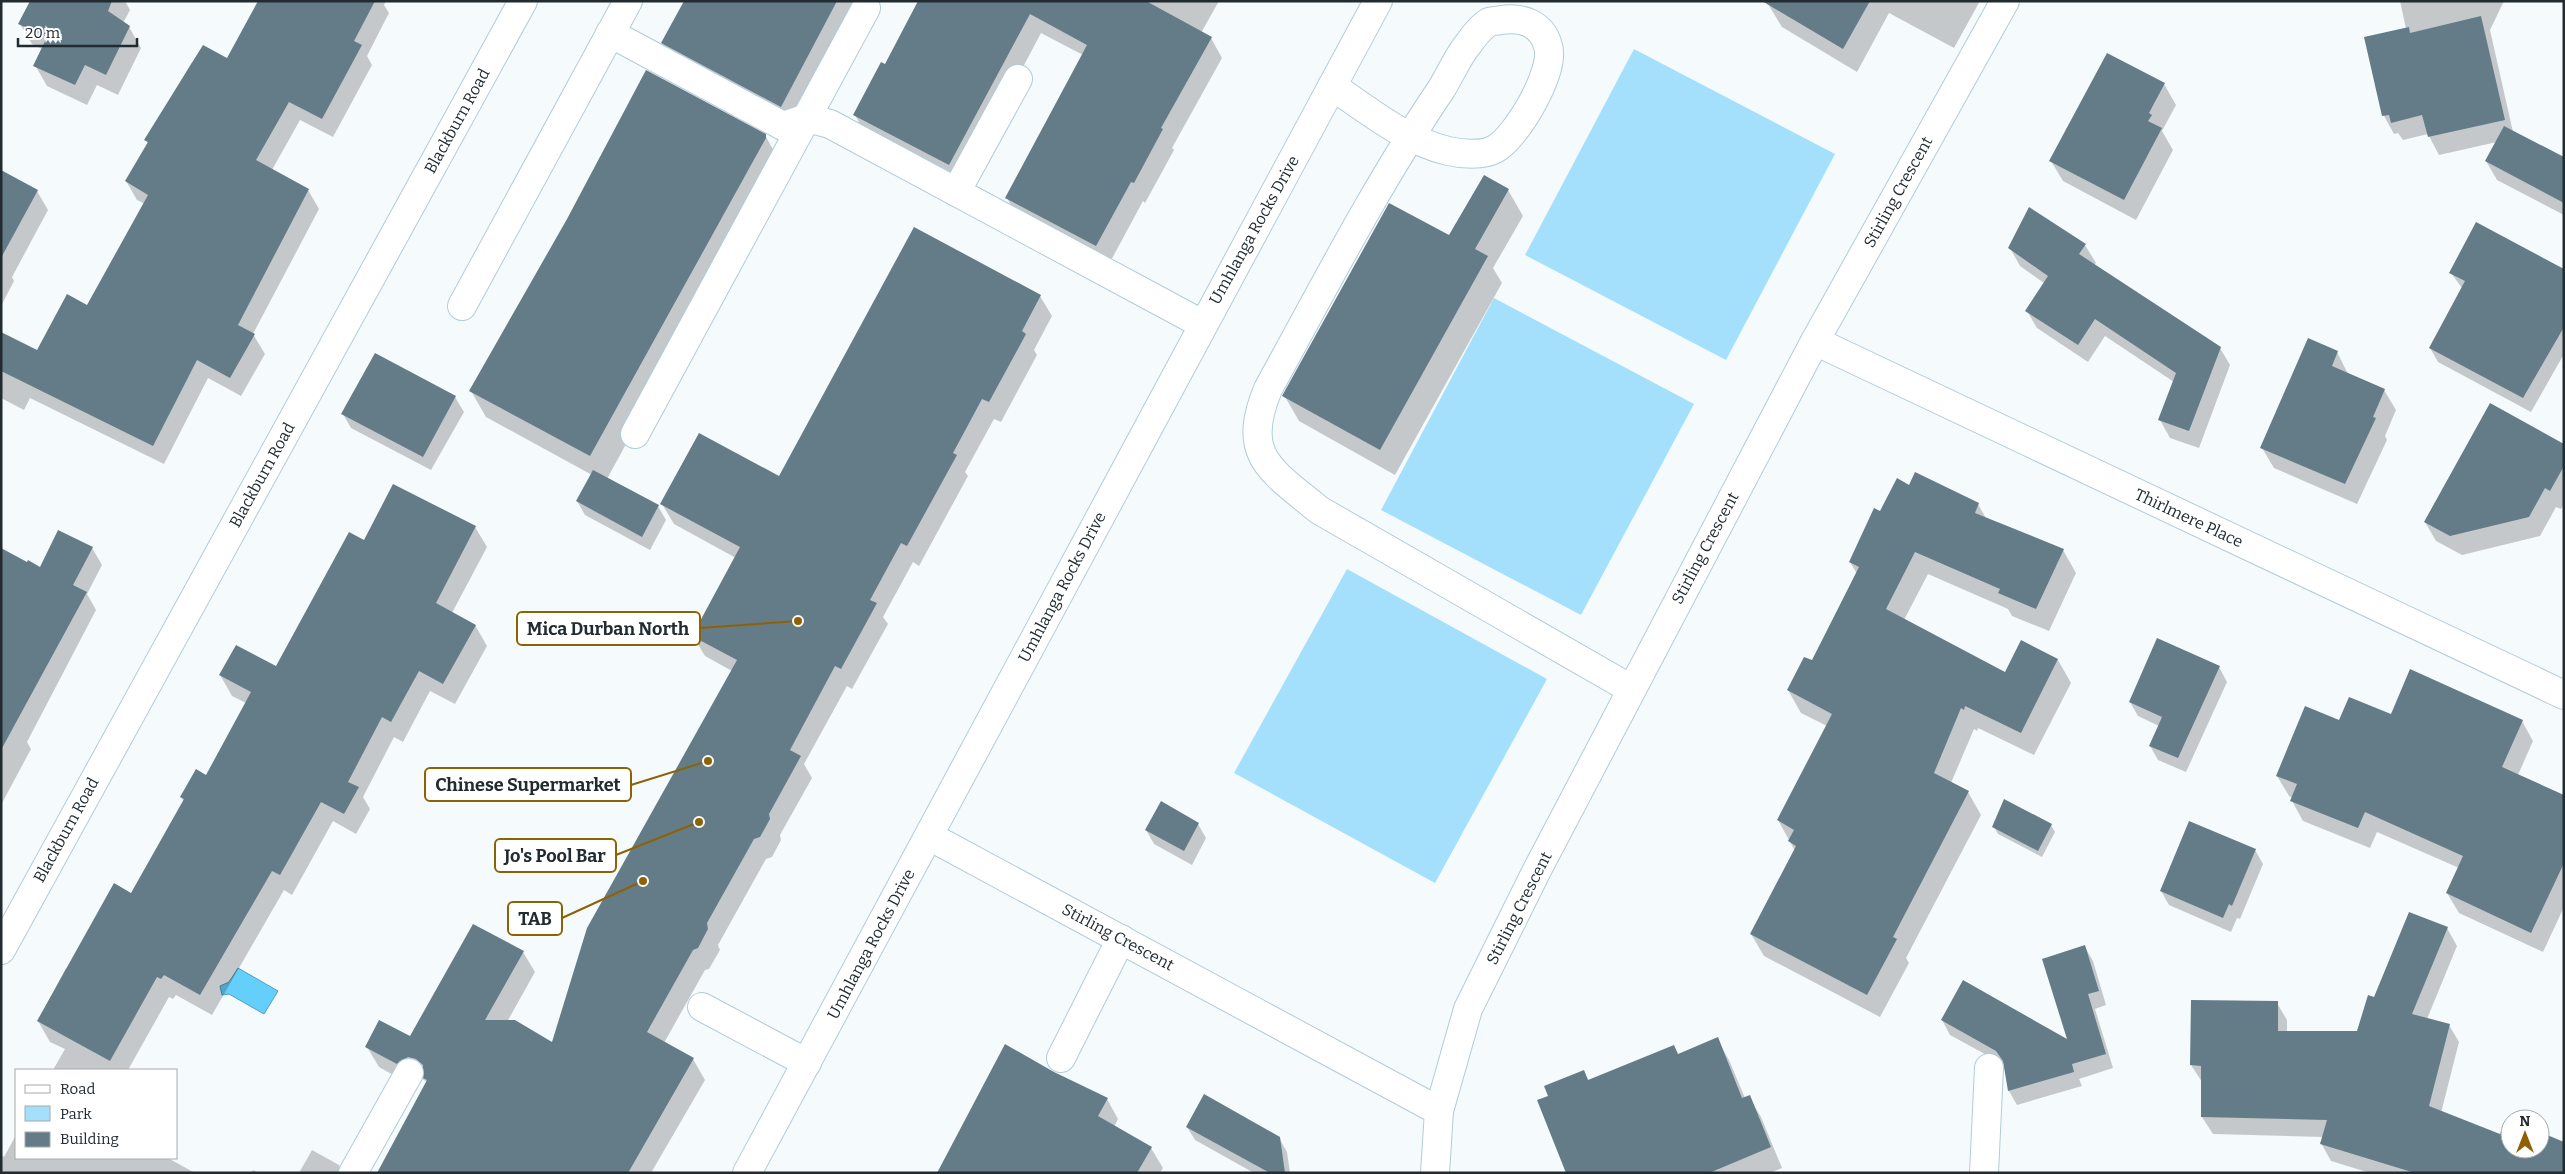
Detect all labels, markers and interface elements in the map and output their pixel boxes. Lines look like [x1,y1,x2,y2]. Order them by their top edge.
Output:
scale bar [18,15,136,47]
text: 20 m [25,24,61,42]
street label: Blackburn Road [420,65,494,177]
street label: Stirling Crescent [1860,133,1936,251]
street label: Umhlanga Rocks Drive [1205,152,1303,308]
street label: Blackburn Road [225,419,299,531]
street label: Thirlmere Place [2132,485,2246,551]
street label: Stirling Crescent [1668,489,1743,607]
street label: Umhlanga Rocks Drive [1014,509,1110,665]
callout: Mica Durban North [517,612,700,645]
text: Mica Durban North [527,618,690,640]
callout: Chinese Supermarket [425,768,631,801]
street label: Blackburn Road [29,774,103,886]
text: Chinese Supermarket [435,774,621,796]
callout: Jo's Pool Bar [495,839,616,872]
text: Jo's Pool Bar [503,845,606,867]
street label: Stirling Crescent [1482,848,1556,968]
street label: Umhlanga Rocks Drive [823,866,919,1022]
street label: Stirling Crescent [1059,900,1177,975]
callout: TAB [508,902,562,935]
text: TAB [518,908,552,930]
legend [15,1069,178,1159]
text: Road [60,1080,95,1098]
text: Park [60,1105,92,1123]
north arrow [2500,1109,2550,1159]
text: N [2520,1113,2531,1130]
text: Building [60,1130,119,1148]

